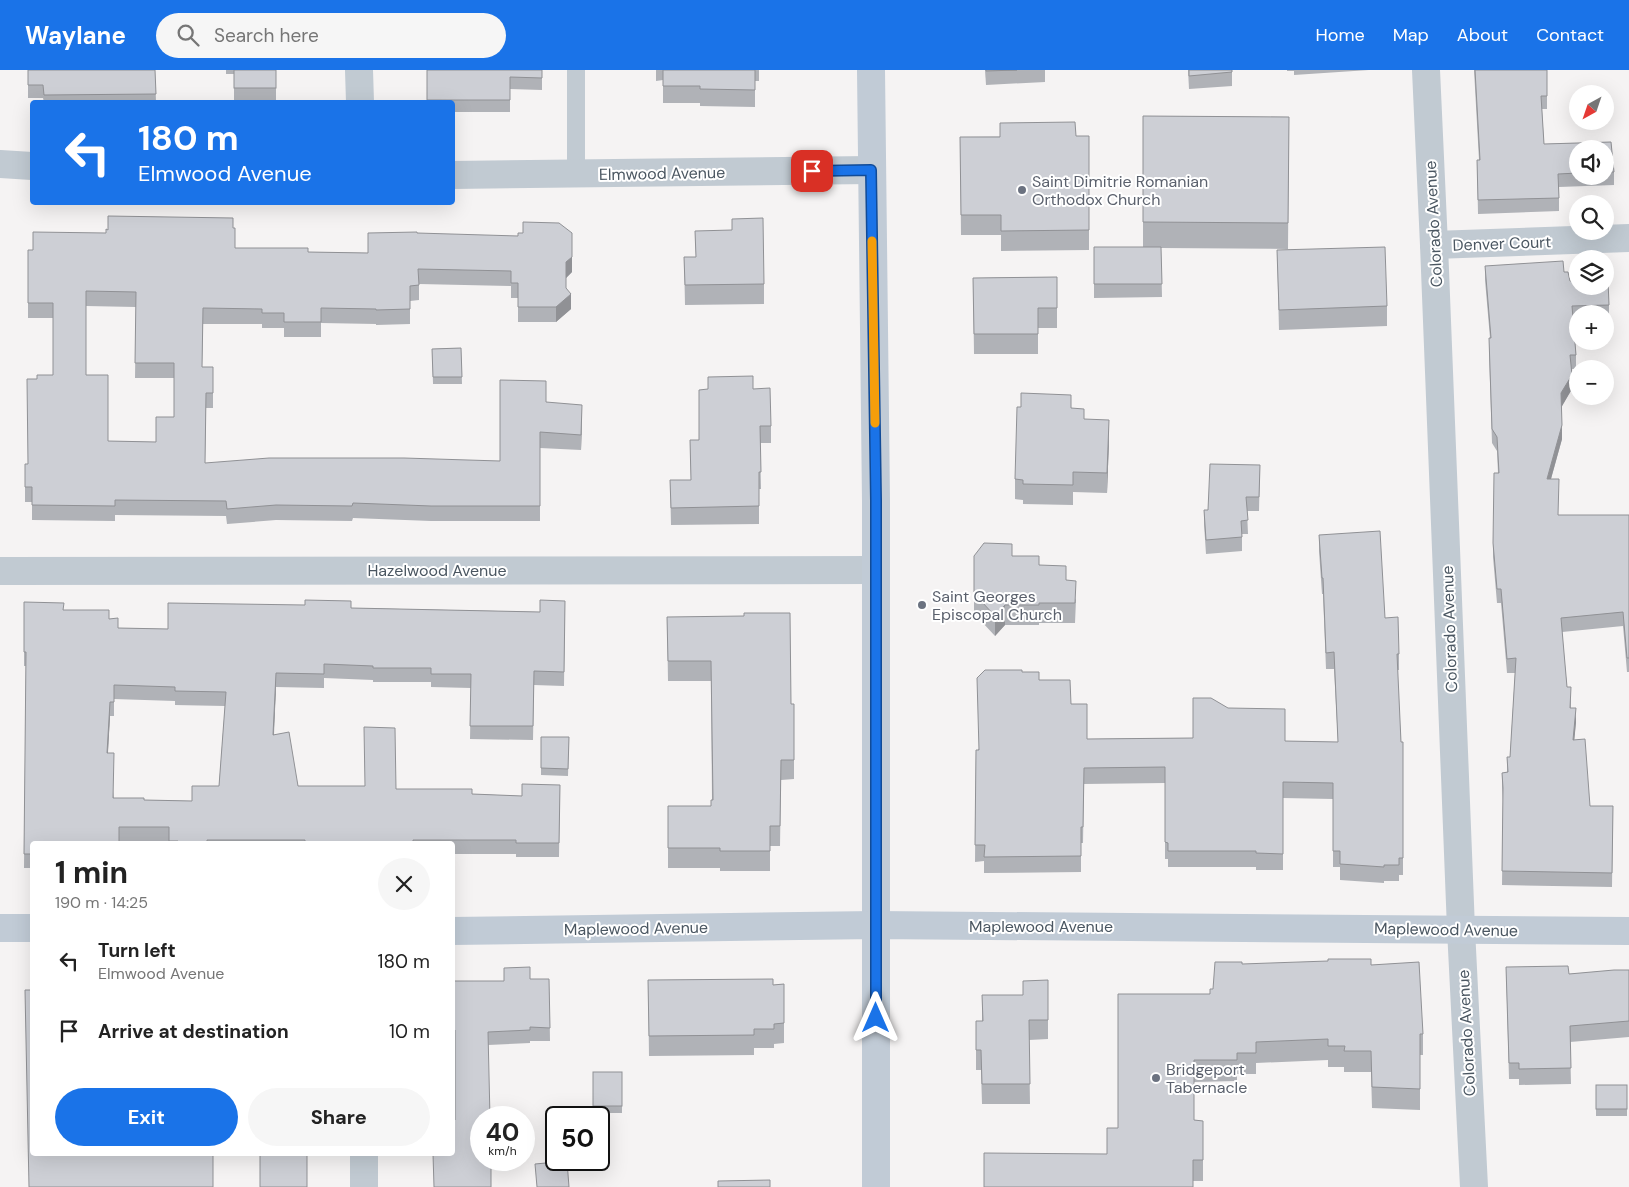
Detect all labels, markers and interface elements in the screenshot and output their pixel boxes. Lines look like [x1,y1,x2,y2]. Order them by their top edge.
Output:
search box [156,13,506,58]
text: Waylane [25,20,126,51]
icon: search [174,21,202,49]
text: Search here [214,23,319,48]
text: Home [1315,23,1365,47]
text: Map [1393,23,1429,47]
text: About [1457,23,1508,47]
text: Contact [1536,23,1604,47]
north arrow [1569,85,1614,130]
map controls [1569,85,1614,405]
text: 180 m [138,115,239,161]
icon: left [55,120,120,185]
button: sound [1569,140,1614,185]
pin [791,150,833,192]
icon: arrive [798,157,826,185]
text: Elmwood Avenue [138,159,312,188]
street label: Colorado Avenue [1420,160,1447,288]
street label: Elmwood Avenue [599,162,725,185]
place label: Saint Dimitrie Romanian Orthodox Church [1032,171,1208,210]
marker: Saint Dimitrie Romanian Orthodox Church [1016,184,1028,196]
button: search [1569,195,1614,240]
street label: Denver Court [1452,231,1552,256]
button: layers [1569,250,1614,295]
button: + [1569,305,1614,350]
button: − [1569,360,1614,405]
street label: Hazelwood Avenue [367,560,507,581]
street label: Colorado Avenue [1437,565,1462,693]
place label: Saint Georges Episcopal Church [932,586,1062,625]
marker: Saint Georges Episcopal Church [916,599,928,611]
text: 1 min [55,853,128,892]
button: close [378,858,430,910]
text: 190 m · 14:25 [55,892,148,913]
street label: Maplewood Avenue [969,916,1113,937]
street label: Maplewood Avenue [564,917,708,940]
street label: Maplewood Avenue [1374,918,1518,941]
text: Turn left [98,938,176,963]
icon: left [55,947,83,975]
text: 180 m [378,949,430,974]
text: Elmwood Avenue [98,963,224,984]
street label: Colorado Avenue [1453,969,1480,1097]
position arrow [849,991,901,1043]
icon: arrive [55,1017,83,1045]
text: Arrive at destination [98,1019,289,1044]
text: 10 m [389,1019,430,1044]
place label: Bridgeport Tabernacle [1166,1059,1247,1098]
marker: Bridgeport Tabernacle [1150,1072,1162,1084]
button: Exit [55,1088,238,1146]
button: Share [248,1088,430,1146]
speed limit sign: 50 [545,1106,610,1171]
text: 40 [486,1116,519,1149]
text: km/h [488,1143,517,1159]

